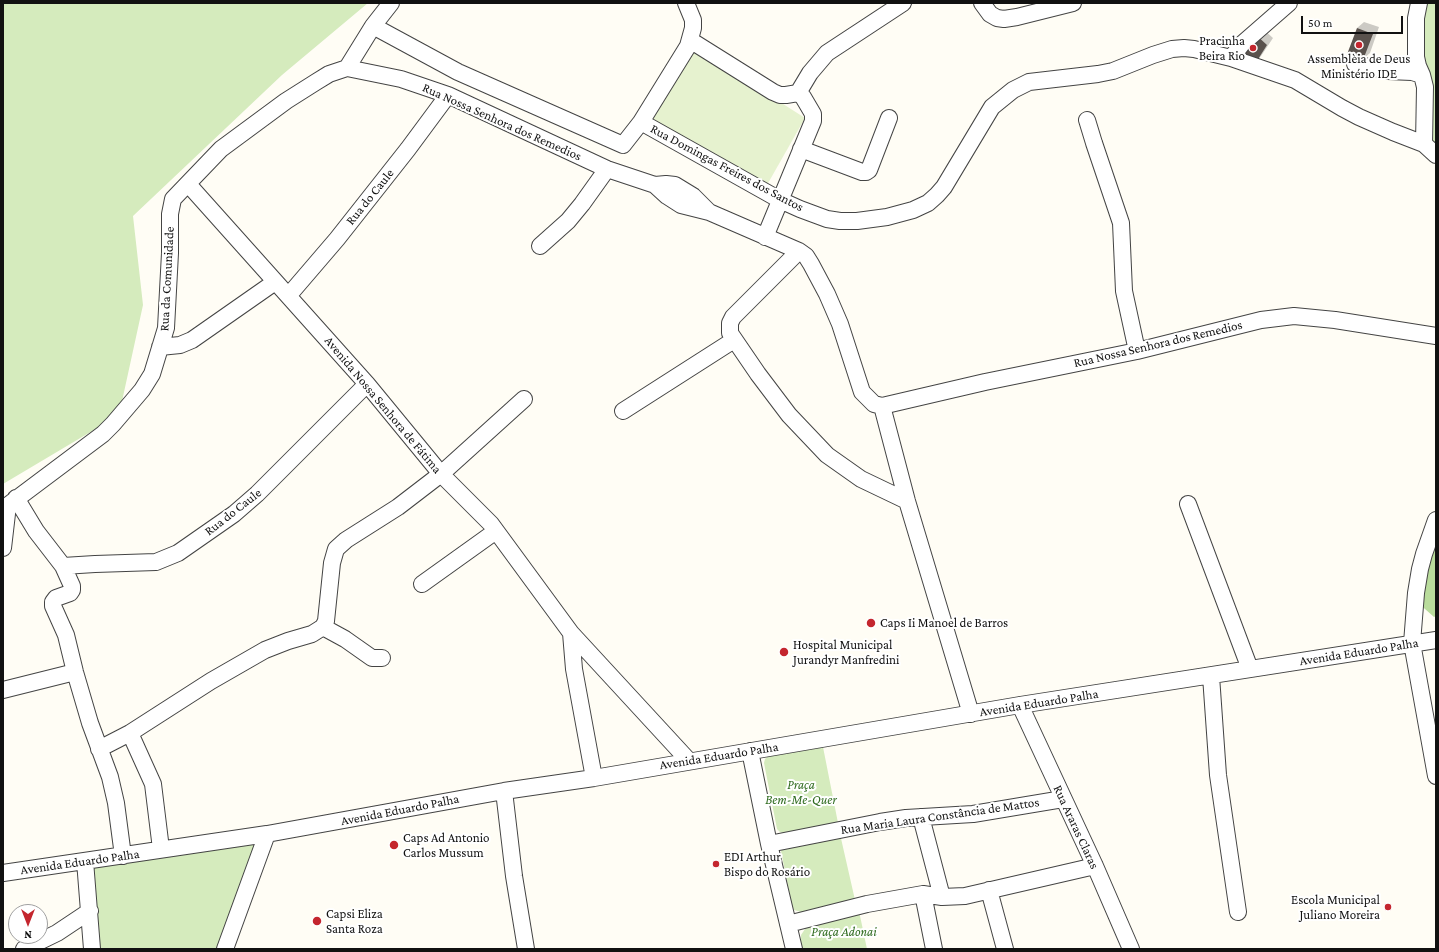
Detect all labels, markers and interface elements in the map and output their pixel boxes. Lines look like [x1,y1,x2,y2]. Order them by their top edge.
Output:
scale bar [1303,8,1405,34]
text: 50 m [1308,16,1332,30]
place label: Pracinha Beira Rio [1199,33,1245,64]
marker: Assemblèia de Deus Ministério IDE [1354,40,1364,50]
marker: Pracinha Beira Rio [1248,43,1258,53]
place label: Assemblèia de Deus Ministério IDE [1308,51,1410,82]
street label: Rua Nossa Senhora dos Remedios [420,80,584,164]
street label: Rua Domingas Freires dos Santos [648,121,806,215]
street label: Rua do Caule [343,166,397,228]
street label: Rua da Comunidade [156,226,178,332]
street label: Rua Nossa Senhora dos Remedios [1072,317,1244,371]
street label: Avenida Nossa Senhora de Fátima [321,333,445,477]
street label: Rua do Caule [201,485,265,539]
place label: Caps Ii Manoel de Barros [880,615,1008,631]
marker: Caps Ii Manoel de Barros [865,617,877,629]
street label: Avenida Eduardo Palha [1299,635,1419,669]
place label: Hospital Municipal Jurandyr Manfredini [793,637,899,668]
marker: Hospital Municipal Jurandyr Manfredini [778,646,790,658]
street label: Avenida Eduardo Palha [979,686,1099,720]
street label: Avenida Eduardo Palha [659,739,779,773]
park label: Praça Bem-Me-Quer [765,777,837,808]
street label: Rua Araras Claras [1050,783,1102,871]
street label: Avenida Eduardo Palha [340,791,460,829]
street label: Rua Maria Laura Constância de Mattos [840,794,1040,838]
place label: Caps Ad Antonio Carlos Mussum [403,830,490,861]
marker: Caps Ad Antonio Carlos Mussum [388,839,400,851]
street label: Avenida Eduardo Palha [19,846,141,878]
place label: EDI Arthur Bispo do Rosário [724,849,810,880]
marker: EDI Arthur Bispo do Rosário [711,859,721,869]
place label: Escola Municipal Juliano Moreira [1291,892,1380,923]
marker: Escola Municipal Juliano Moreira [1383,902,1393,912]
north arrow [8,904,48,944]
place label: Capsi Eliza Santa Roza [326,906,383,937]
marker: Capsi Eliza Santa Roza [311,915,323,927]
park label: Praça Adonai [811,924,877,940]
text: N [24,929,32,941]

